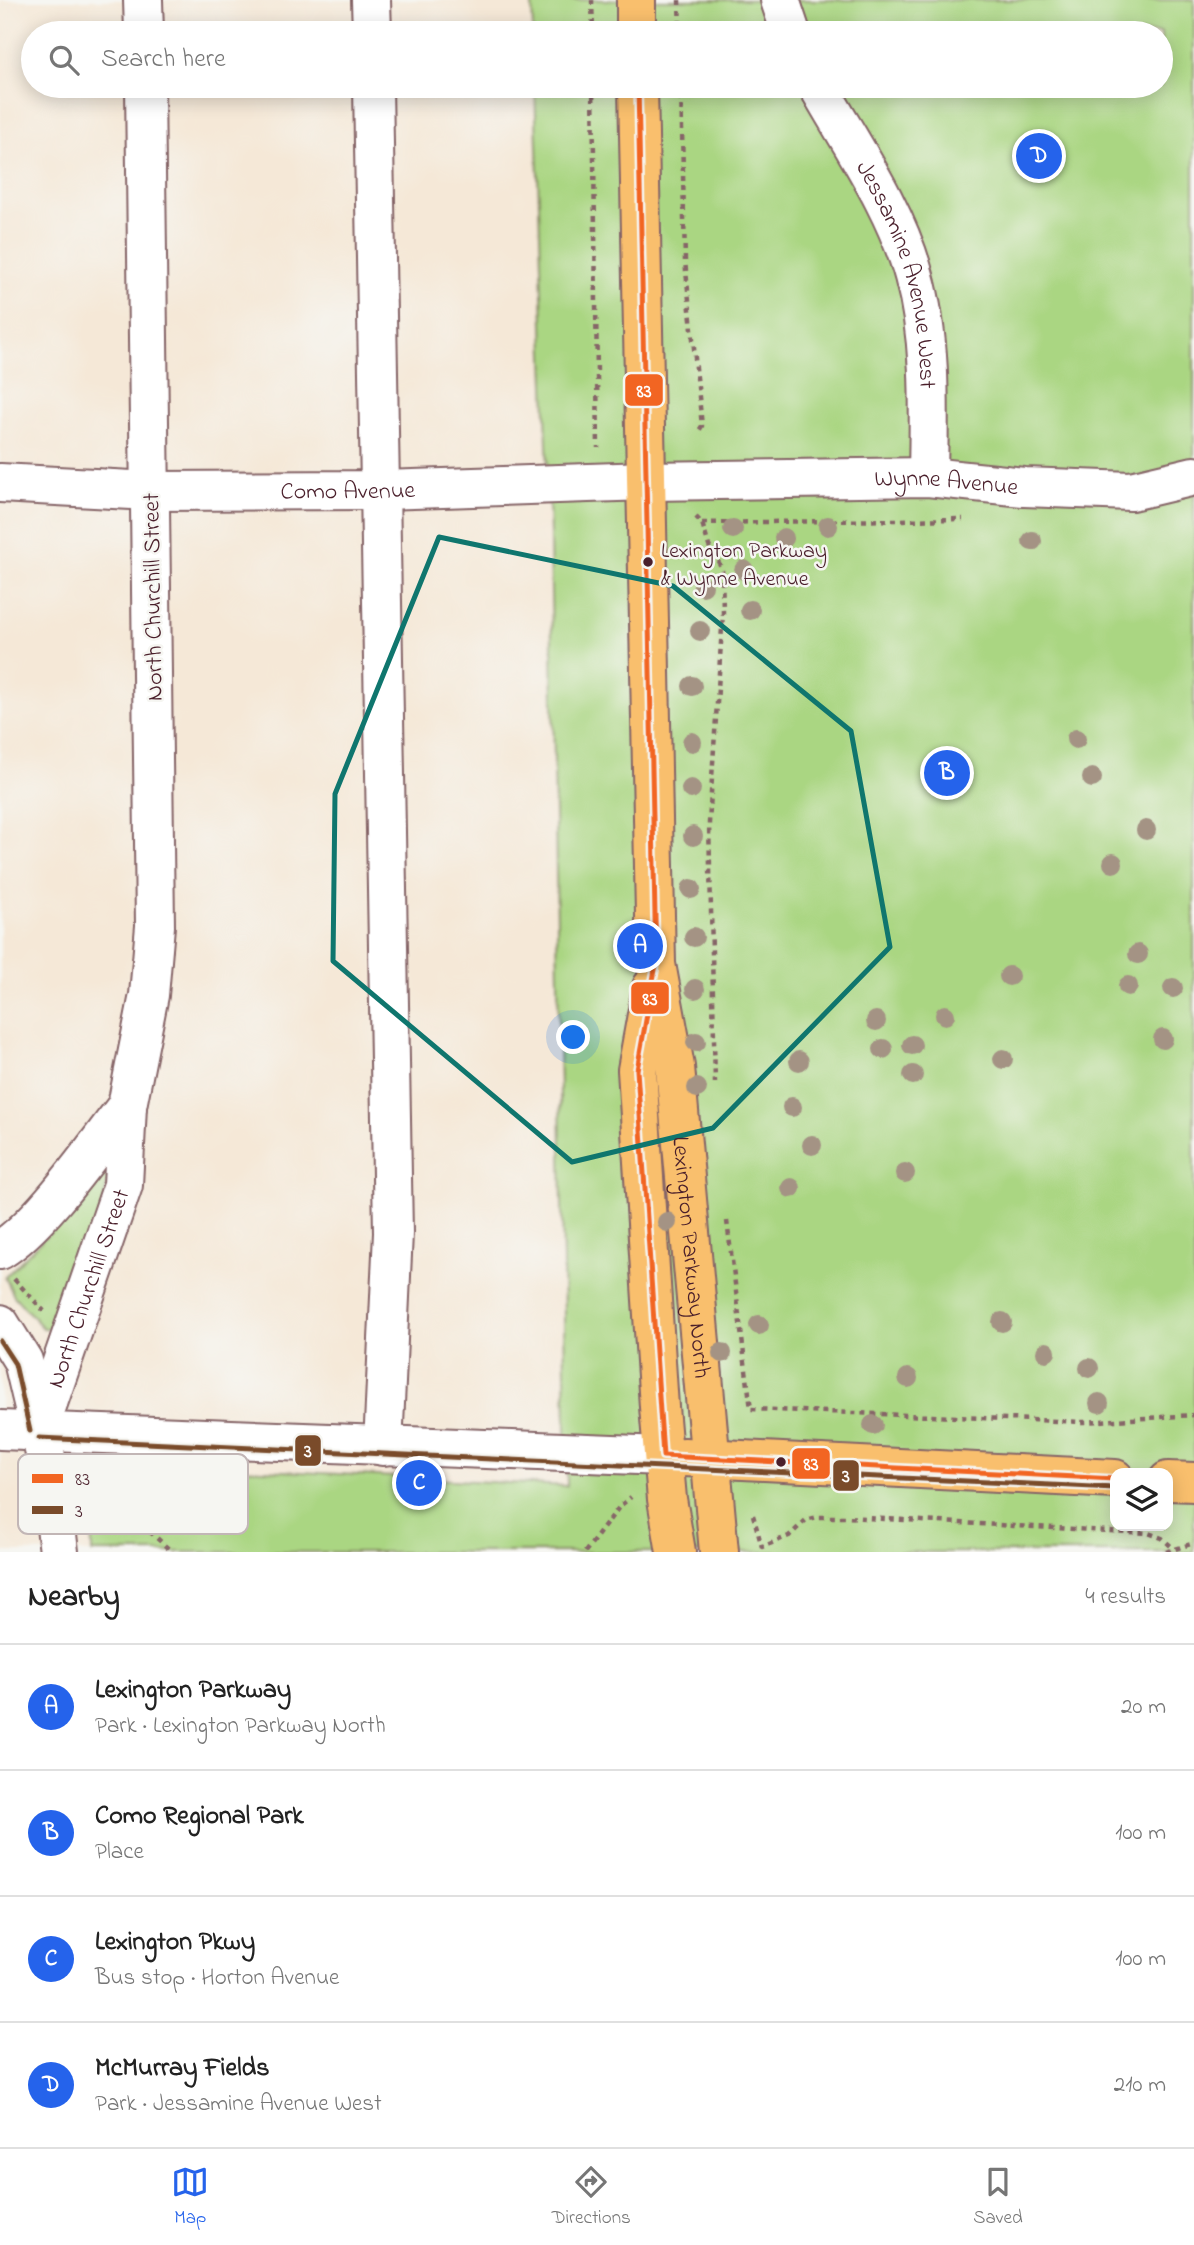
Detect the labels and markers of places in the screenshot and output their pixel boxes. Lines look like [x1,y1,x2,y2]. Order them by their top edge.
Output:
pin: D [1016,130,1062,182]
place label: Lexington Parkway & Wynne Avenue [661,536,827,597]
marker: Lexington Parkway & Wynne Avenue [641,555,655,569]
pin: B [924,747,970,799]
pin: A [617,920,663,972]
unlabelled marker [774,1455,788,1469]
pin: C [396,1457,442,1509]

